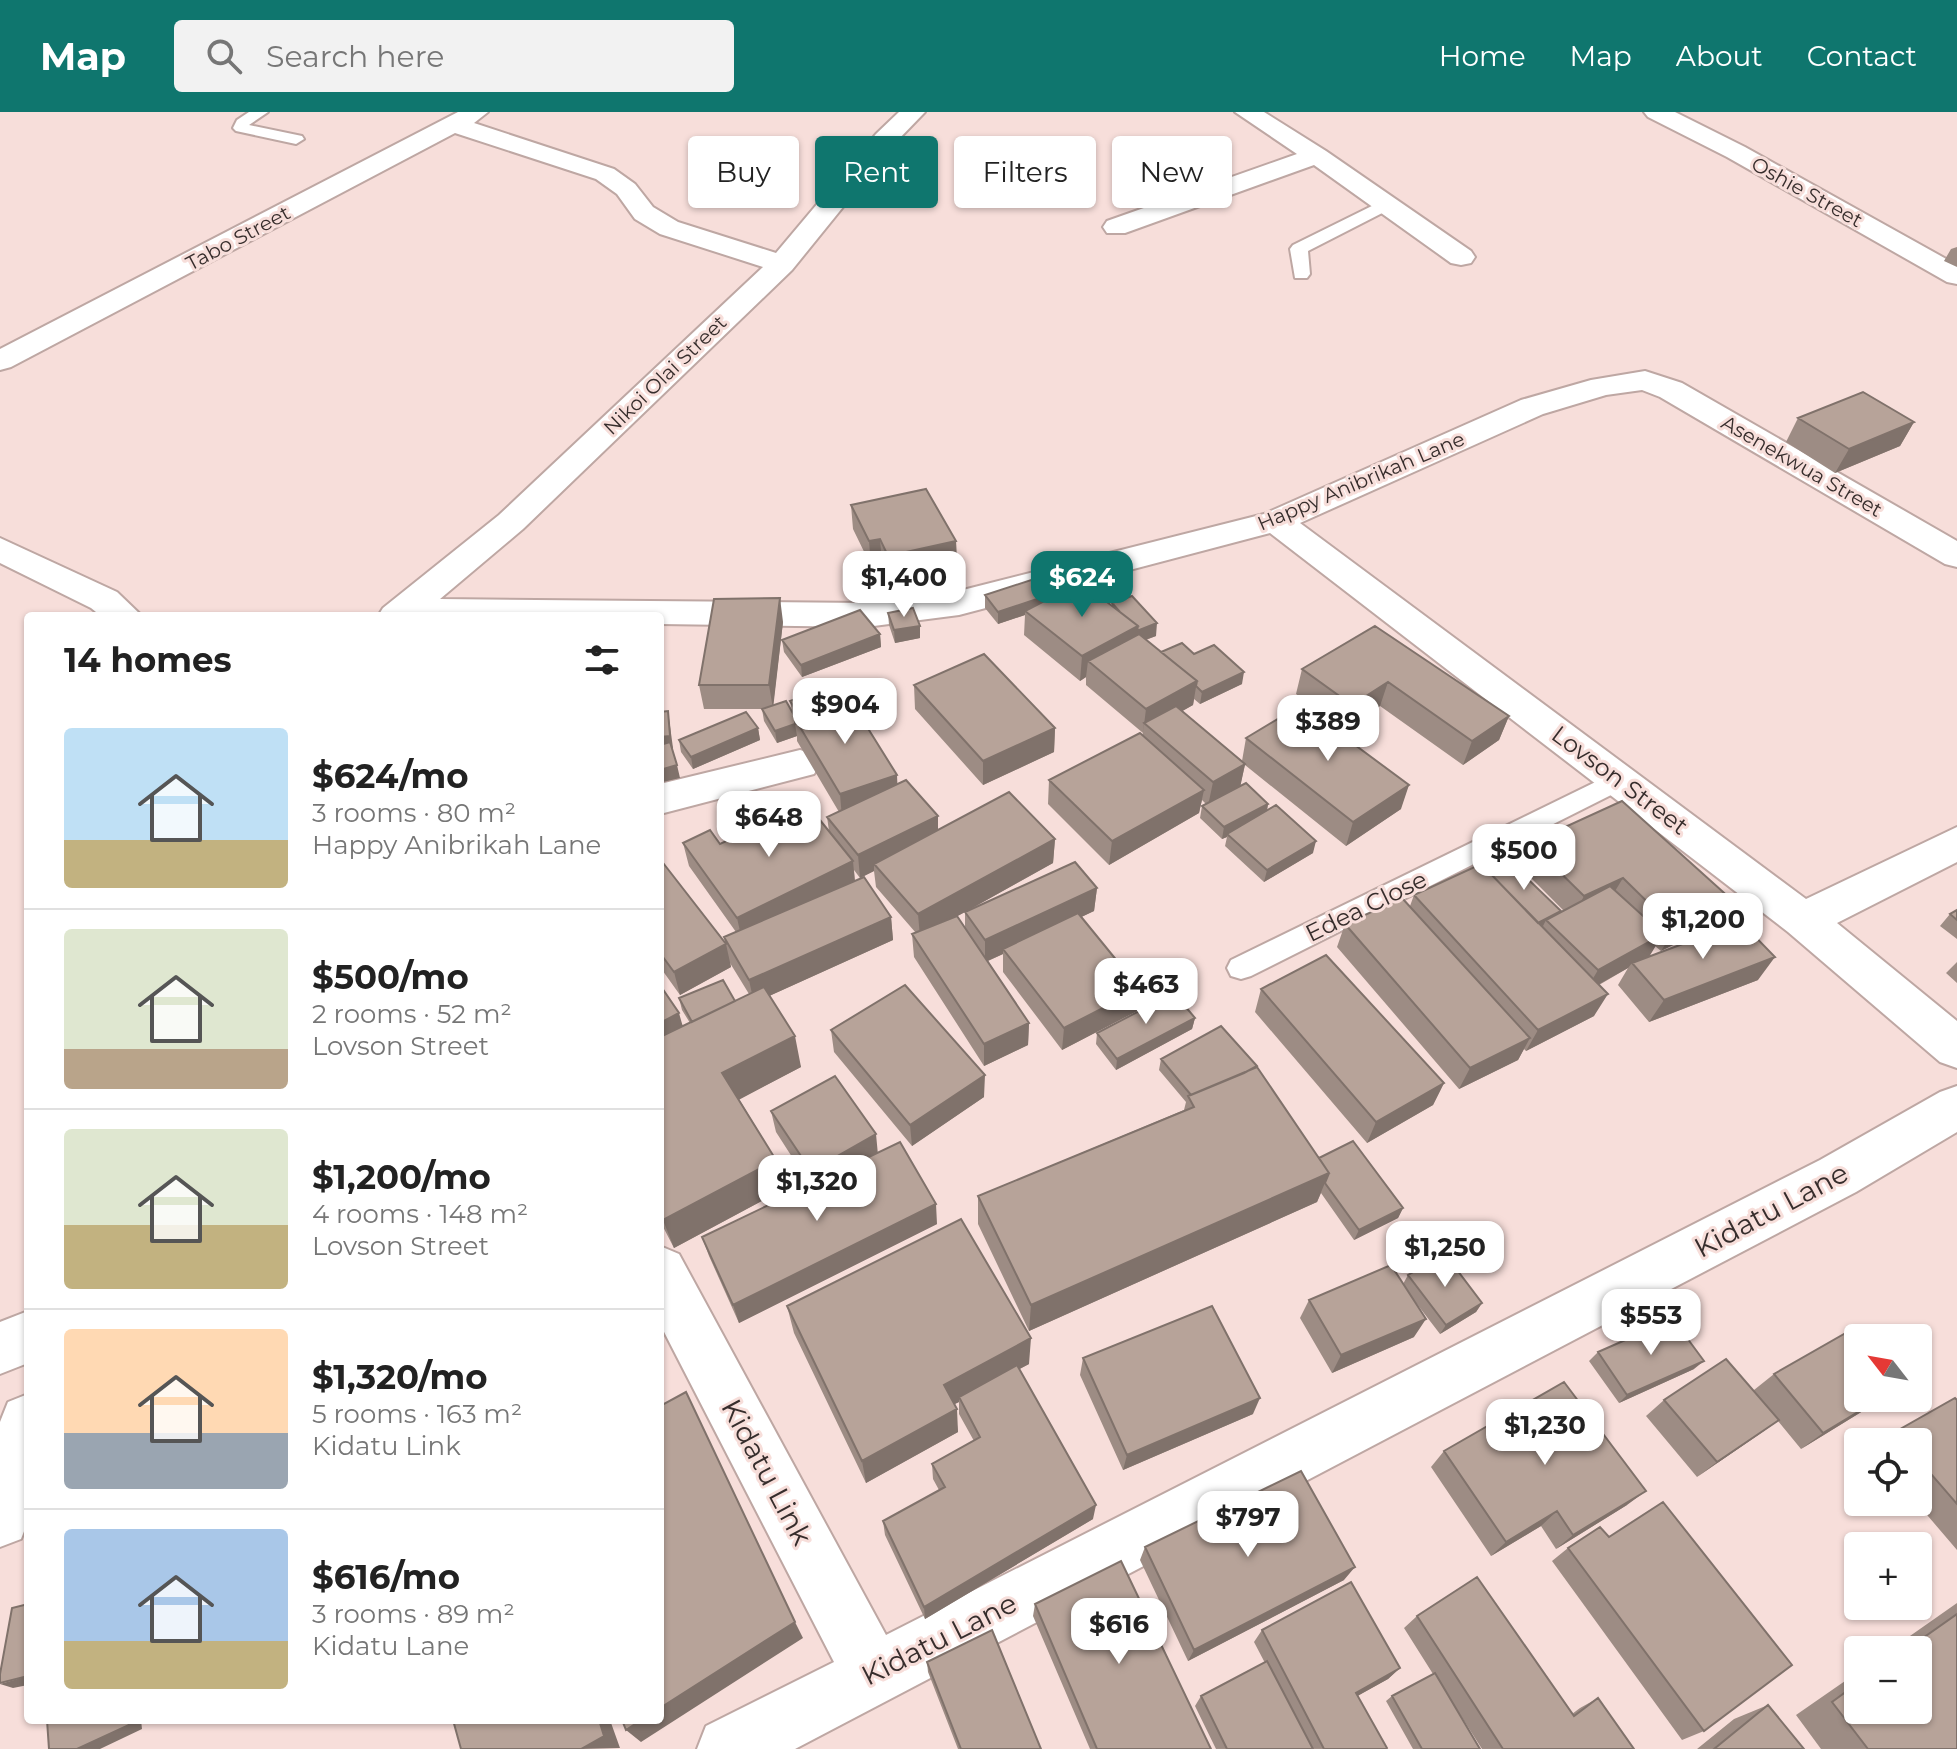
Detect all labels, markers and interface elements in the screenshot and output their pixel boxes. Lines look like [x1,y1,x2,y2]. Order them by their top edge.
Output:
search box [174,20,734,92]
text: Map [40,33,126,80]
icon: search [202,34,246,78]
text: Search here [266,38,444,75]
text: Home [1439,39,1526,73]
text: Map [1570,39,1632,73]
text: About [1676,39,1763,73]
text: Contact [1807,39,1917,73]
chip: Buy [688,136,799,208]
chip: Rent [815,136,938,208]
chip: Filters [954,136,1096,208]
chip: New [1112,136,1232,208]
street label: Oshie Street [1747,152,1867,232]
street label: Tabo Street [182,201,294,275]
street label: Nikoi Olai Street [599,310,731,440]
street label: Asenekwua Street [1717,410,1887,522]
street label: Happy Anibrikah Lane [1254,426,1468,536]
pin: $1,400 [839,551,969,619]
pin: $624 [1035,551,1129,619]
text: $1,400 [861,561,947,593]
text: $624 [1049,561,1115,593]
icon: filters [580,638,624,682]
text: 14 homes [64,639,232,681]
pin: $904 [798,678,892,746]
text: $904 [811,688,879,720]
pin: $389 [1281,695,1375,763]
text: $389 [1295,705,1361,737]
street label: Lovson Street [1546,719,1694,841]
text: $624/mo [312,755,469,797]
icon: home [128,760,224,856]
pin: $648 [722,791,816,859]
text: 3 rooms · 80 m² [312,797,516,829]
text: $648 [735,801,803,833]
pin: $500 [1477,824,1571,892]
text: Happy Anibrikah Lane [312,829,601,861]
text: $500 [1490,834,1558,866]
street label: Edea Close [1301,864,1431,948]
pin: $1,200 [1638,893,1768,961]
text: $1,200 [1661,903,1745,935]
text: $500/mo [312,956,469,998]
pin: $463 [1099,958,1193,1026]
icon: home [128,961,224,1057]
text: $463 [1113,968,1179,1000]
text: 2 rooms · 52 m² [312,998,512,1030]
text: Lovson Street [312,1030,489,1062]
pin: $1,320 [752,1155,882,1223]
street label: Kidatu Lane [1688,1155,1854,1265]
text: $1,200/mo [312,1156,491,1198]
icon: home [128,1161,224,1257]
text: $1,320 [776,1165,858,1197]
text: 4 rooms · 148 m² [312,1198,528,1230]
pin: $1,250 [1380,1221,1510,1289]
text: Lovson Street [312,1230,489,1262]
text: $1,250 [1404,1231,1486,1263]
pin: $553 [1604,1289,1698,1357]
text: $553 [1620,1299,1682,1331]
north arrow [1844,1324,1932,1412]
map controls [1844,1324,1932,1724]
text: $1,320/mo [312,1356,488,1398]
icon: home [128,1361,224,1457]
street label: Kidatu Link [714,1393,820,1551]
text: 5 rooms · 163 m² [312,1398,522,1430]
pin: $1,230 [1480,1399,1610,1467]
text: $1,230 [1504,1409,1586,1441]
button: locate [1844,1428,1932,1516]
text: Kidatu Link [312,1430,461,1462]
pin: $797 [1201,1491,1295,1559]
text: $797 [1215,1501,1281,1533]
button: + [1844,1532,1932,1620]
text: $616/mo [312,1556,460,1598]
icon: home [128,1561,224,1657]
street label: Kidatu Lane [856,1585,1022,1693]
text: 3 rooms · 89 m² [312,1598,515,1630]
pin: $616 [1072,1598,1166,1666]
text: $616 [1089,1608,1149,1640]
text: Kidatu Lane [312,1630,469,1662]
button: − [1844,1636,1932,1724]

